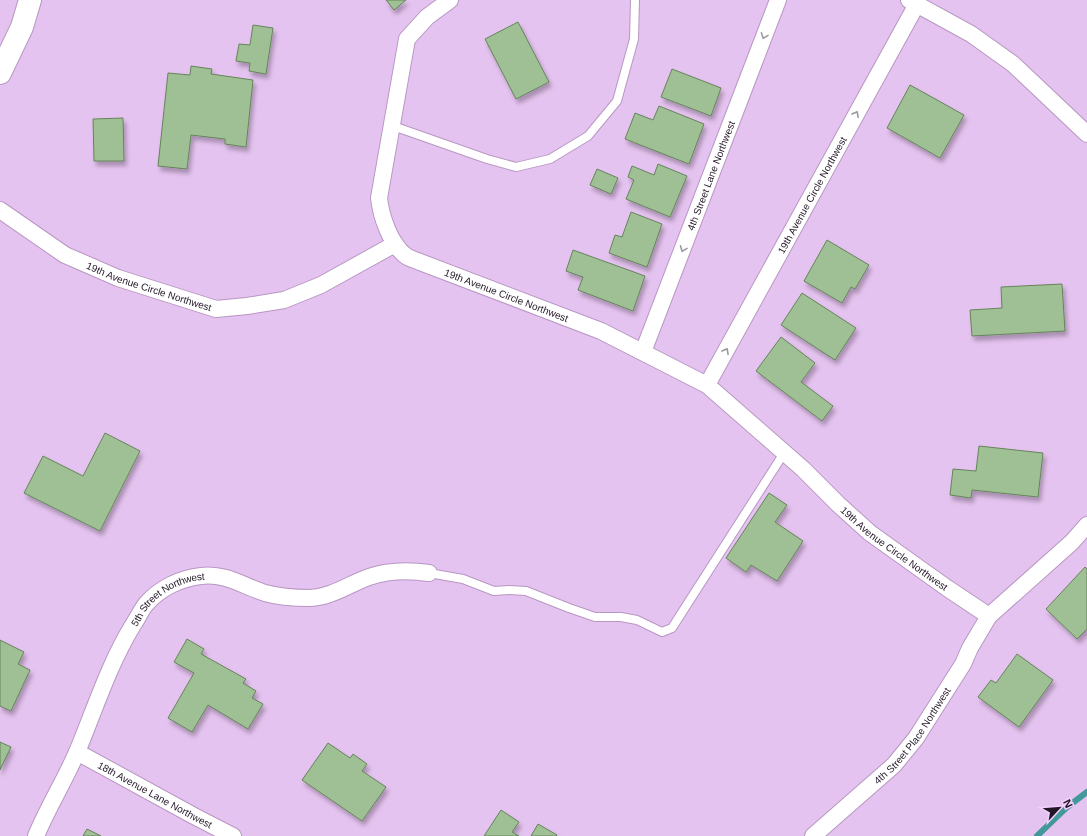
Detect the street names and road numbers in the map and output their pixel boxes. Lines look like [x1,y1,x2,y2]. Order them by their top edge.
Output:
street label: 4th Street Lane Northwest [685,119,737,232]
street label: 19th Avenue Circle Northwest [776,135,849,256]
street label: 19th Avenue Circle Northwest [85,260,213,313]
street label: 19th Avenue Circle Northwest [443,267,570,324]
street label: 19th Avenue Circle Northwest [838,504,950,593]
street label: 5th Street Northwest [129,571,205,628]
street label: 4th Street Place Northwest [872,685,953,786]
street label: 18th Avenue Lane Northwest [96,760,214,830]

